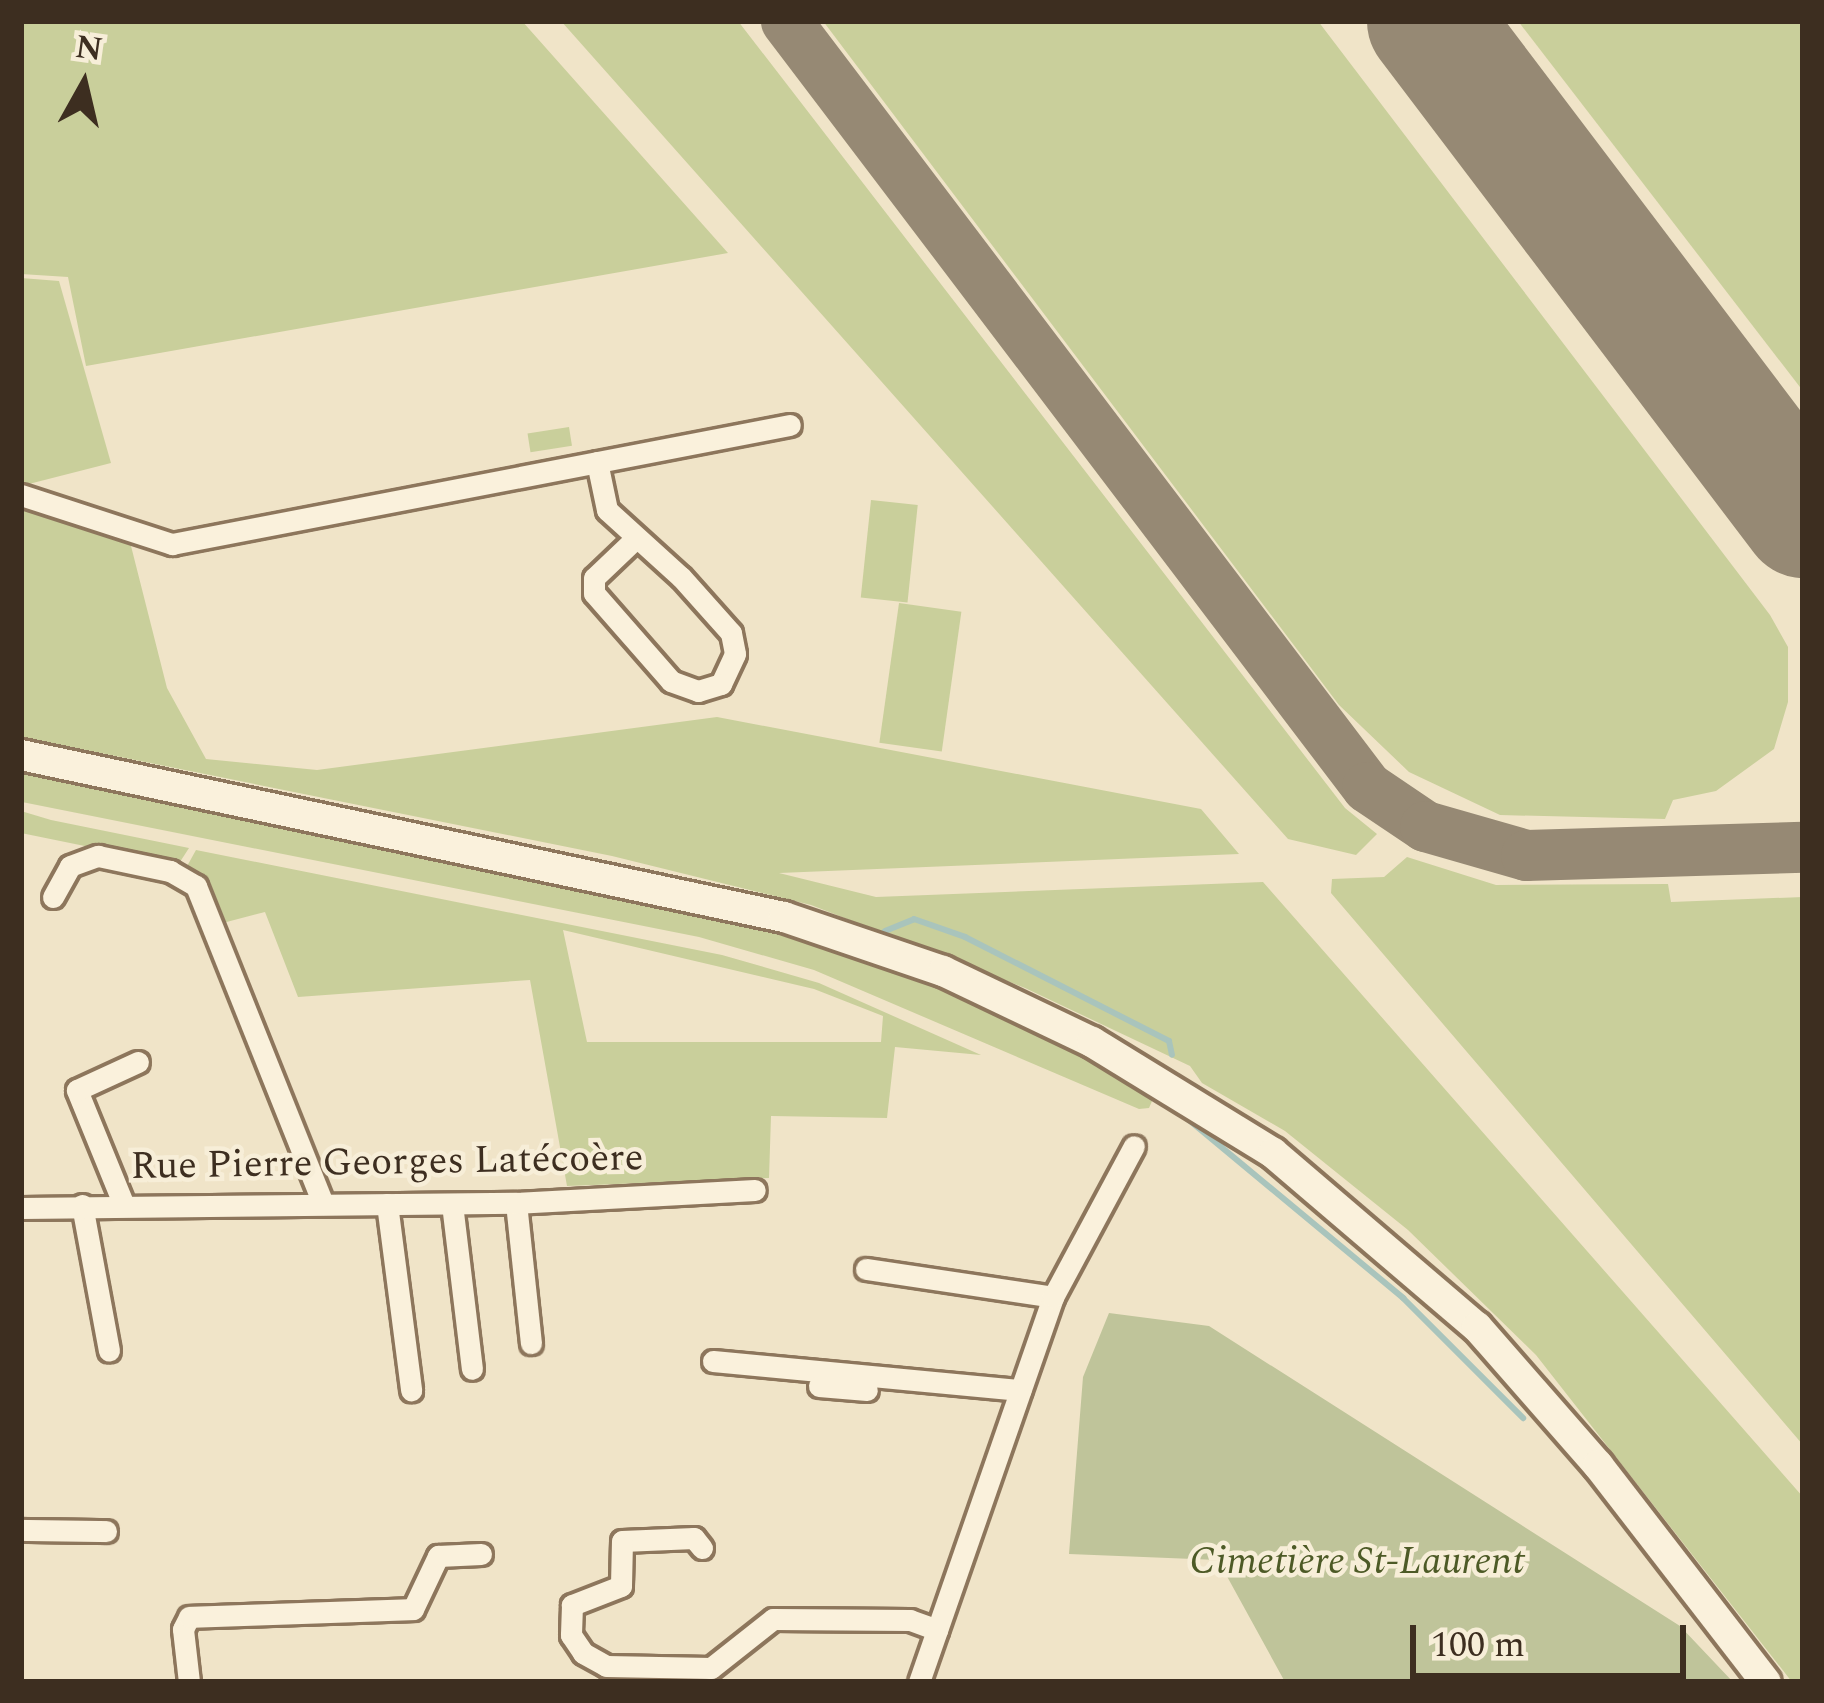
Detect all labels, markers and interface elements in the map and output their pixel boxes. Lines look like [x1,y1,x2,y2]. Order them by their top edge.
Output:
text: N [72,22,106,75]
north arrow [24,24,144,144]
street label: Rue Pierre Georges Latécoère [130,1135,644,1191]
park label: Cimetière St-Laurent [1190,1539,1524,1585]
scale bar [1416,1601,1692,1675]
text: 100 m [1431,1618,1525,1673]

